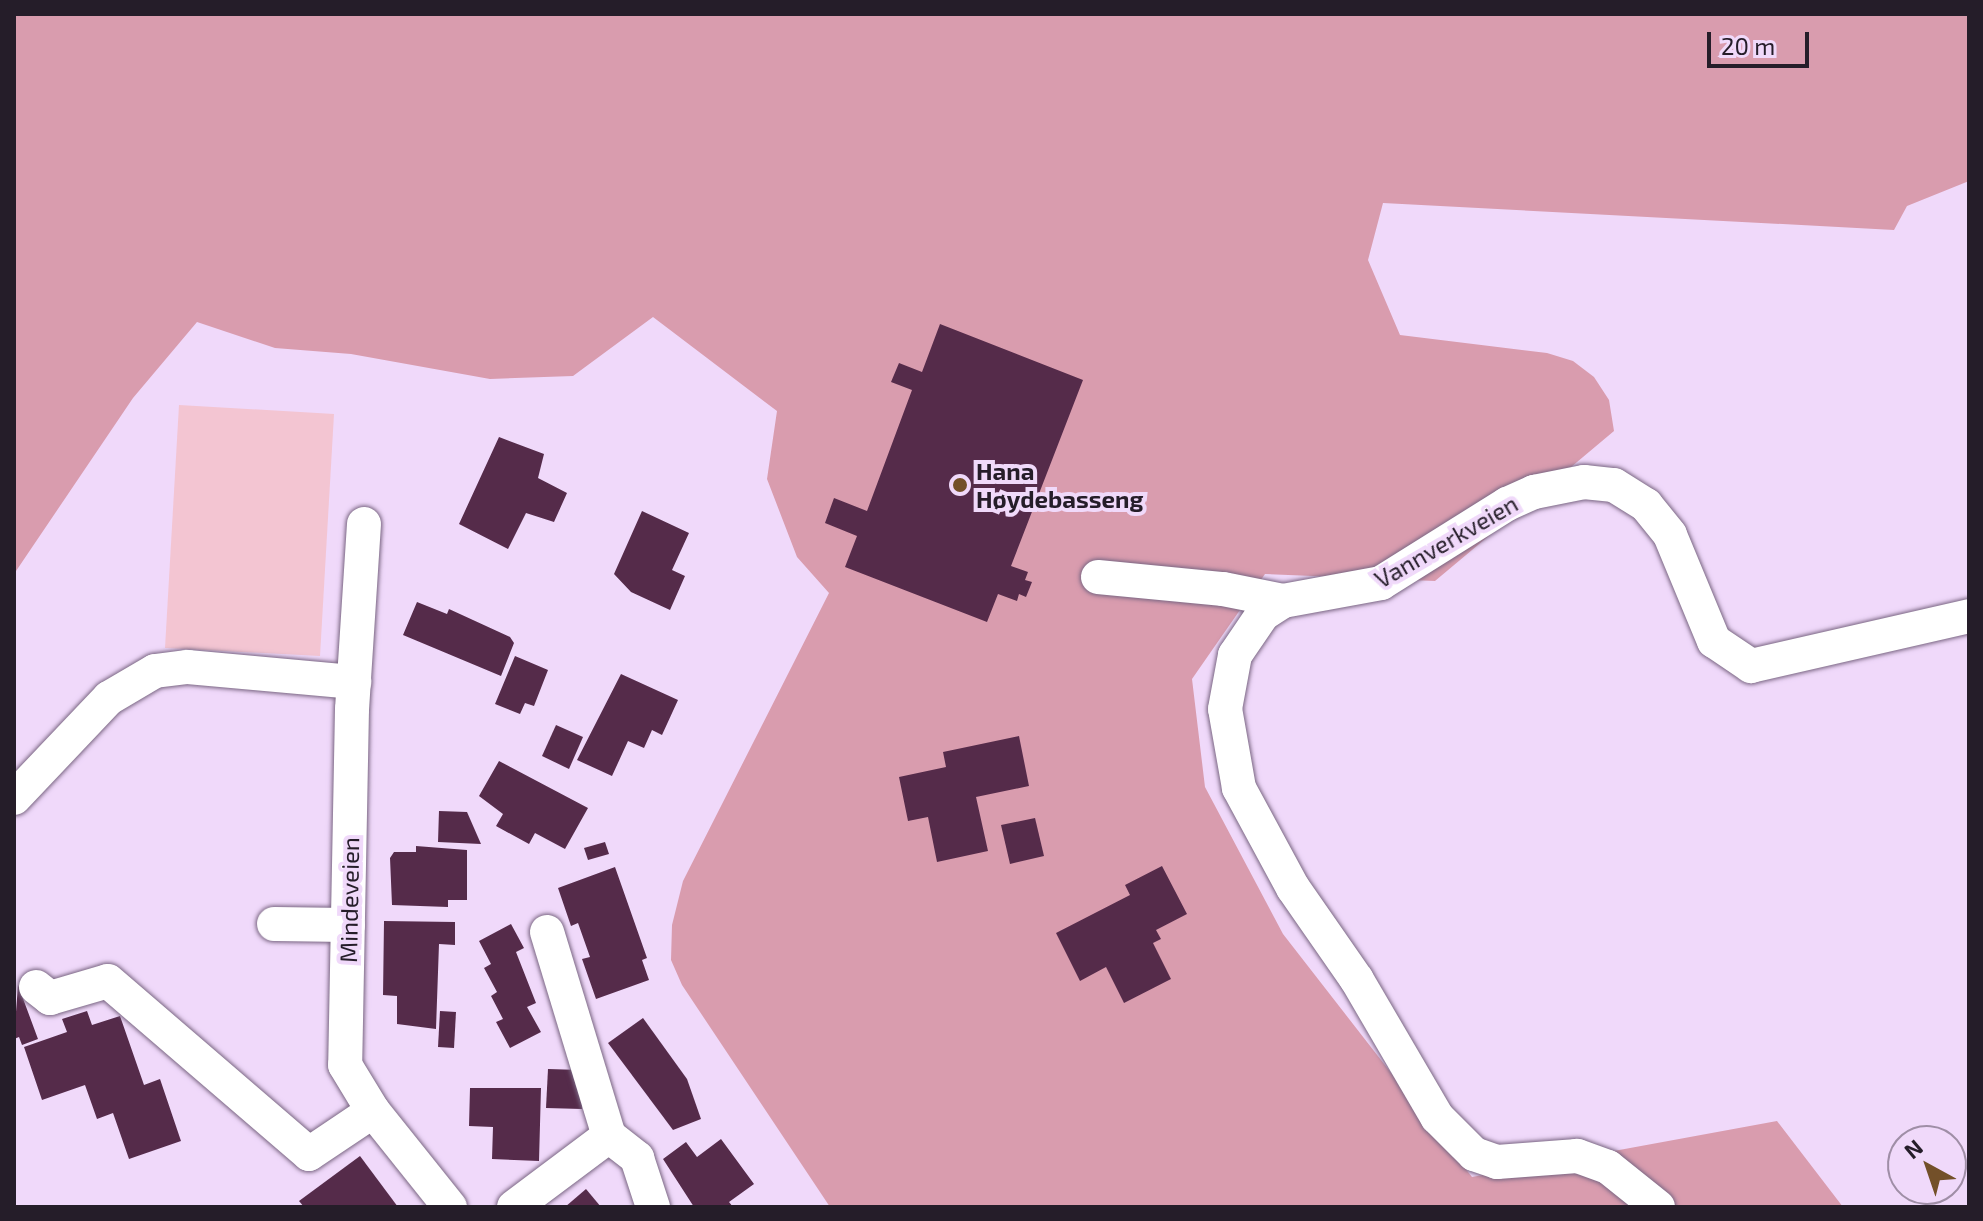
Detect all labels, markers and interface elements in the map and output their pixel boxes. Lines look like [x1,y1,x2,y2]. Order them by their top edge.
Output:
scale bar [1711,16,1813,66]
text: 20 m [1721,31,1775,60]
place label: Hana Høydebasseng [976,457,1143,513]
marker: Hana Høydebasseng [951,476,969,494]
street label: Vannverkveien [1369,488,1523,594]
street label: Mindeveien [334,837,364,963]
north arrow [1887,1125,1967,1205]
text: N [1898,1133,1927,1163]

